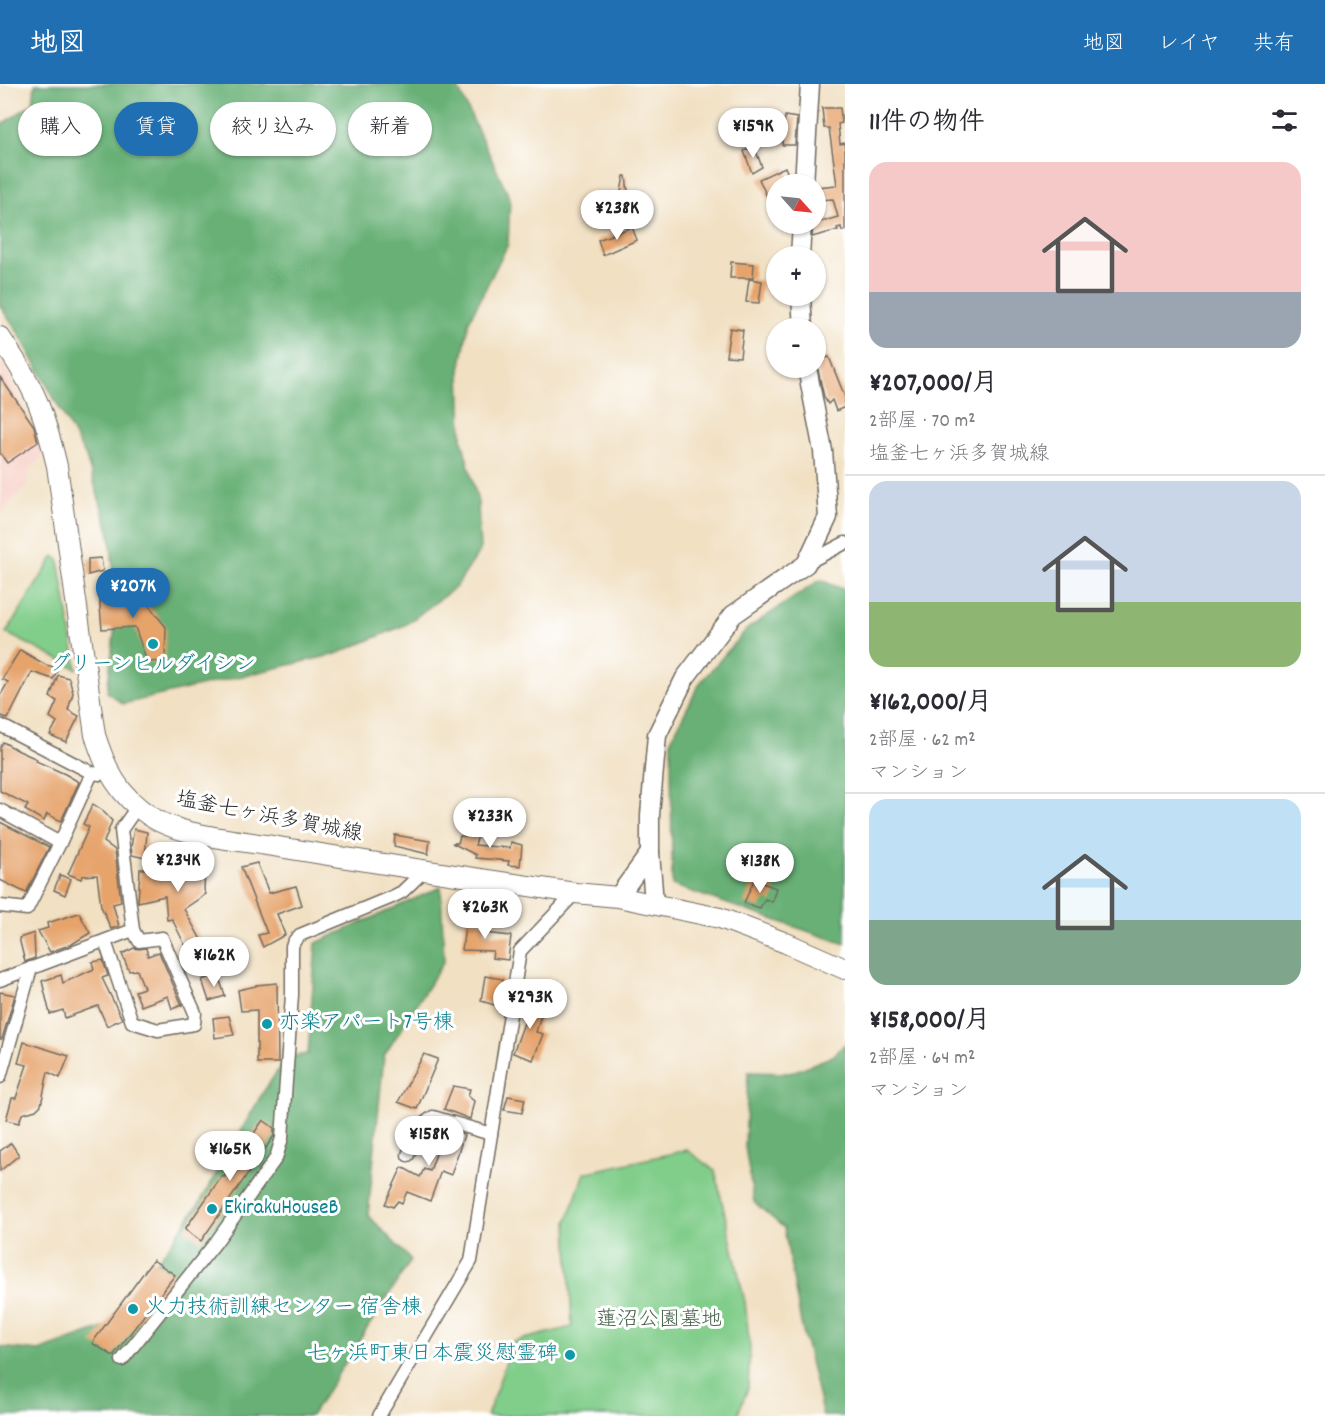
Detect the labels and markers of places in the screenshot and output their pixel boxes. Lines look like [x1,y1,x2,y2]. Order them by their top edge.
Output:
pin: ¥159K [711,108,795,159]
pin: ¥238K [575,190,659,241]
pin: ¥207K [91,568,175,619]
marker: グリーンヒルダイシン [146,637,160,651]
place label: グリーンヒルダイシン [50,651,256,681]
pin: ¥233K [448,798,532,849]
pin: ¥234K [136,842,220,893]
pin: ¥138K [718,843,802,894]
pin: ¥263K [443,889,527,940]
pin: ¥162K [172,937,256,988]
pin: ¥293K [488,979,572,1030]
place label: 亦楽アパート7号棟 [279,1009,454,1039]
marker: 亦楽アパート7号棟 [260,1017,274,1031]
pin: ¥158K [387,1116,471,1167]
pin: ¥165K [188,1131,272,1182]
place label: EkirakuHouseB [224,1194,339,1224]
marker: EkirakuHouseB [205,1202,219,1216]
place label: 火力技術訓練センター 宿舎棟 [145,1294,422,1324]
marker: 火力技術訓練センター 宿舎棟 [126,1302,140,1316]
place label: 七ヶ浜町東日本震災慰霊碑 [306,1340,558,1370]
marker: 七ヶ浜町東日本震災慰霊碑 [563,1348,577,1362]

